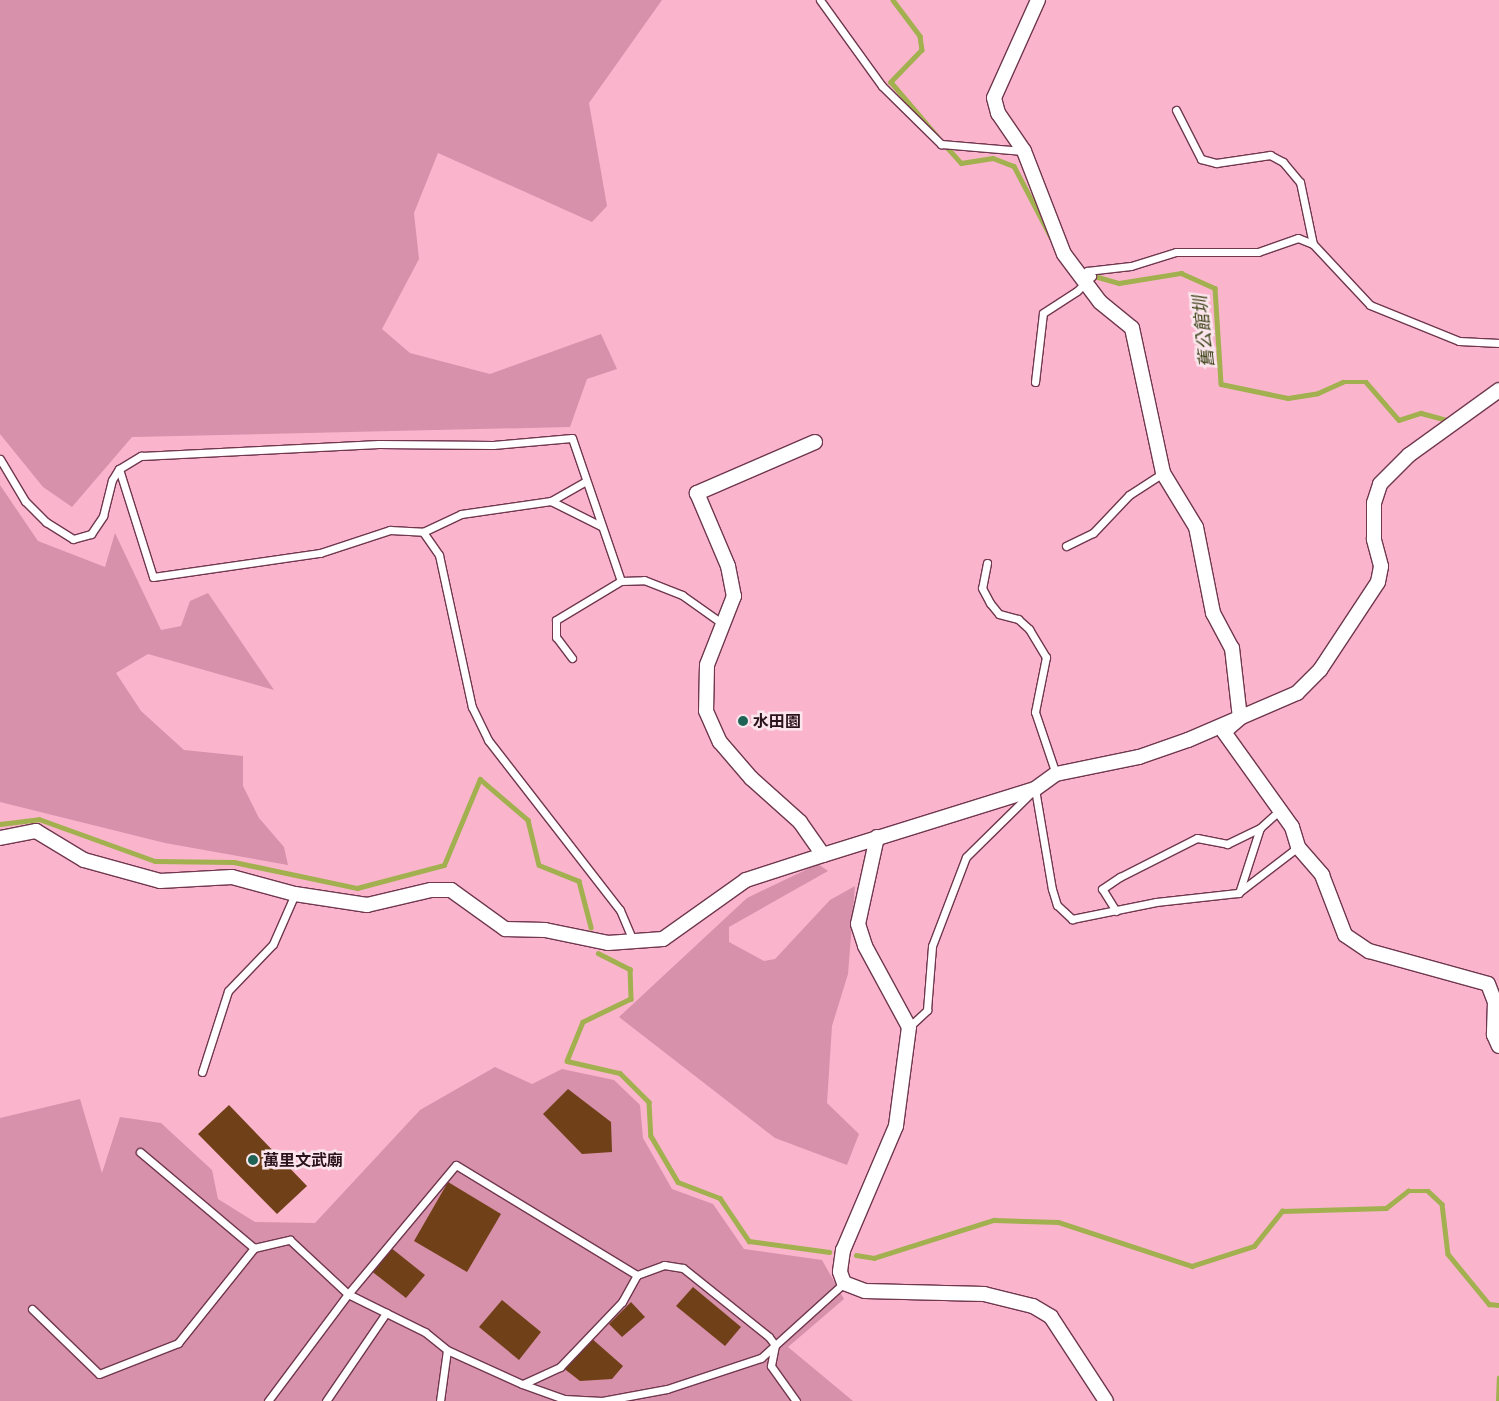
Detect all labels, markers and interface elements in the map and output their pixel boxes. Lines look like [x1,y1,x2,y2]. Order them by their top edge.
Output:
water label: 舊公館圳 [1188,295,1218,369]
place label: 水田園 [753,711,801,731]
marker: 水田園 [737,715,749,727]
place label: 萬里文武廟 [263,1150,343,1170]
marker: 萬里文武廟 [247,1154,259,1166]

